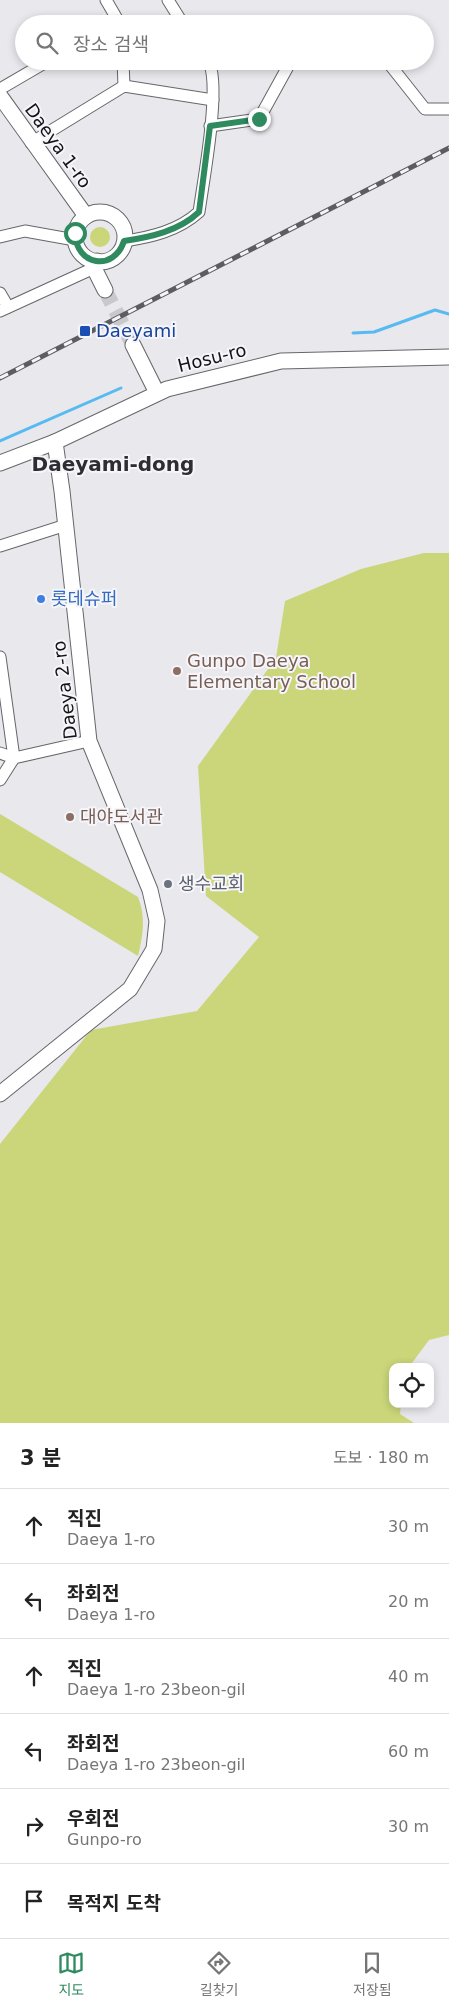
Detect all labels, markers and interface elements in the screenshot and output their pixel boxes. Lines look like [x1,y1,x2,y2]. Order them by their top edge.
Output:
search box [15,15,434,70]
icon: search [33,29,61,57]
text: 장소 검색 [73,33,149,55]
street label: Daeya 1-ro [21,99,96,192]
route end [248,108,271,131]
route start [64,222,87,245]
place label: Daeyami [96,320,176,341]
marker: Daeyami [78,324,92,338]
street label: Hosu-ro [175,339,248,376]
district label: Daeyami-dong [32,452,194,476]
place label: 롯데슈퍼 [51,588,117,609]
marker: 롯데슈퍼 [35,593,47,605]
street label: Daeya 2-ro [48,639,81,741]
place label: Gunpo Daeya Elementary School [187,650,356,692]
marker: Gunpo Daeya Elementary School [171,665,183,677]
place label: 대야도서관 [80,806,163,827]
marker: 대야도서관 [64,811,76,823]
place label: 생수교회 [178,873,244,894]
marker: 생수교회 [162,878,174,890]
map controls [389,1363,434,1408]
button: locate [389,1363,434,1408]
text: 3 분 [20,1446,61,1470]
text: 도보 · 180 m [333,1448,429,1467]
text: 직진 [67,1507,102,1529]
icon: ahead [20,1512,48,1540]
text: 30 m [388,1517,429,1536]
text: Daeya 1-ro [67,1530,155,1549]
text: 좌회전 [67,1582,119,1604]
icon: left [20,1587,48,1615]
text: 20 m [388,1592,429,1611]
text: Daeya 1-ro [67,1605,155,1624]
text: 직진 [67,1657,102,1679]
icon: ahead [20,1662,48,1690]
text: 40 m [388,1667,429,1686]
text: Daeya 1-ro 23beon-gil [67,1680,246,1699]
text: 좌회전 [67,1732,119,1754]
icon: left [20,1737,48,1765]
text: 60 m [388,1742,429,1761]
text: Daeya 1-ro 23beon-gil [67,1755,246,1774]
text: 우회전 [67,1807,119,1829]
icon: right [20,1812,48,1840]
text: 30 m [388,1817,429,1836]
text: Gunpo-ro [67,1830,142,1849]
icon: arrive [20,1887,48,1915]
text: 목적지 도착 [67,1892,161,1914]
tab: 지도 [57,1949,85,1999]
tab: 길찾기 [200,1949,238,1999]
tab: 저장됨 [353,1949,392,1999]

